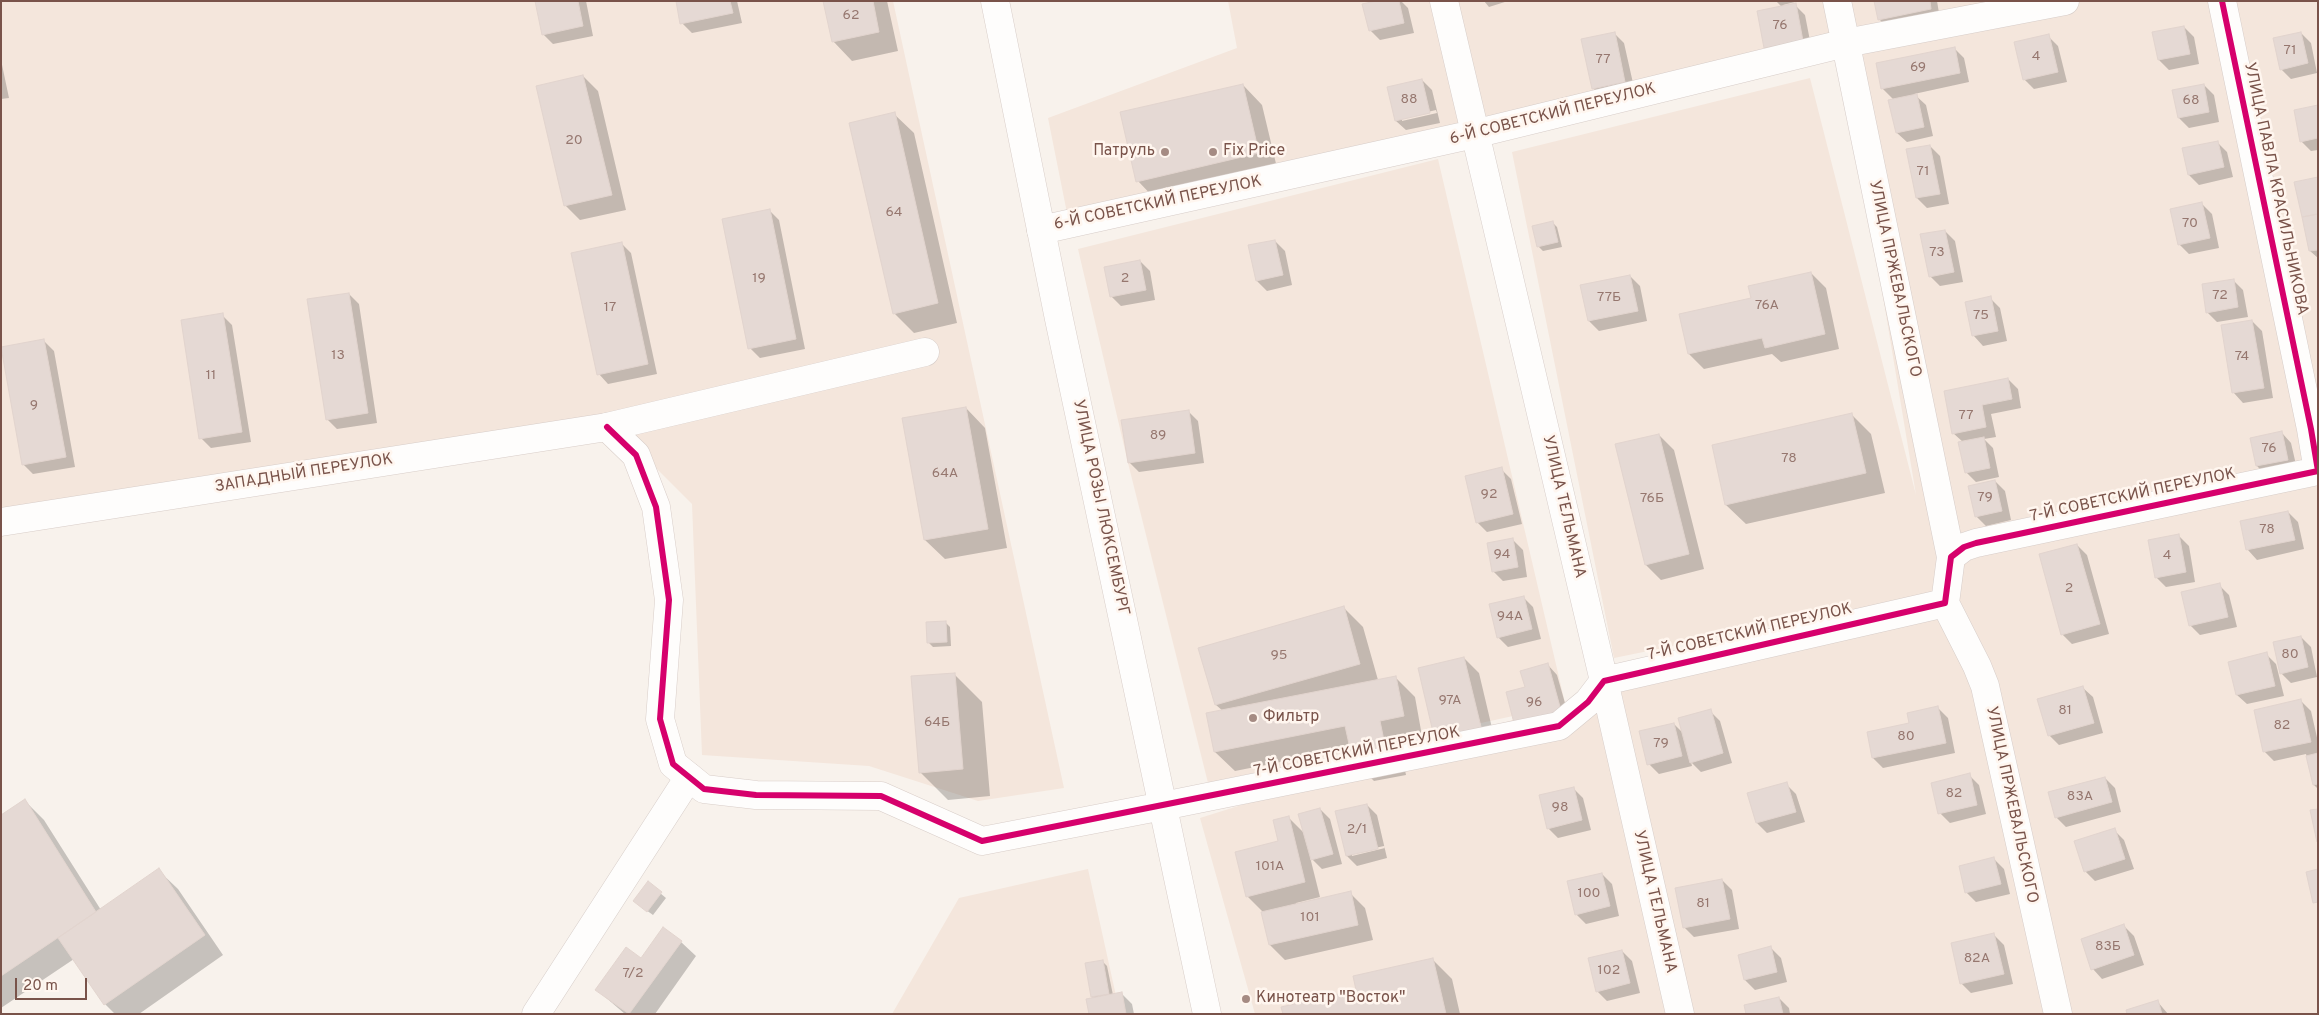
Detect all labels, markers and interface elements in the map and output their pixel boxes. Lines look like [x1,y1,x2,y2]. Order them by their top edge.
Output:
house number: 62 [843,8,859,24]
house number: 76 [1773,18,1787,34]
house number: 71 [2284,43,2296,59]
house number: 4 [2032,49,2040,65]
house number: 77 [1595,52,1611,68]
house number: 69 [1910,60,1926,76]
street label: УЛИЦА ПАВЛА КРАСИЛЬНИКОВА [2239,61,2311,317]
street label: 6-Й СОВЕТСКИЙ ПЕРЕУЛОК [1448,80,1658,150]
house number: 88 [1400,92,1418,108]
house number: 68 [2183,93,2199,109]
house number: 20 [565,133,583,149]
place label: Патруль [1093,142,1155,162]
place label: Fix Price [1223,142,1285,162]
marker: Патруль [1159,146,1171,158]
marker: Fix Price [1207,146,1219,158]
house number: 71 [1917,164,1929,180]
street label: 6-Й СОВЕТСКИЙ ПЕРЕУЛОК [1052,173,1264,235]
street label: УЛИЦА ПРЖЕВАЛЬСКОГО [1864,179,1924,379]
house number: 64 [885,205,903,221]
house number: 70 [2182,216,2198,232]
house number: 73 [1929,245,1945,261]
house number: 19 [752,271,766,287]
house number: 2 [1121,271,1129,287]
house number: 72 [2212,288,2228,304]
house number: 77Б [1597,290,1621,306]
house number: 76А [1755,298,1779,314]
house number: 17 [604,300,616,316]
house number: 75 [1973,308,1989,324]
house number: 13 [331,348,345,364]
house number: 74 [2235,349,2249,365]
house number: 11 [206,368,216,384]
house number: 9 [30,398,38,414]
street label: УЛИЦА РОЗЫ ЛЮКСЕМБУРГ [1068,398,1132,618]
house number: 77 [1958,408,1974,424]
house number: 89 [1150,428,1166,444]
street label: УЛИЦА ТЕЛЬМАНА [1537,434,1589,580]
house number: 76 [2262,441,2276,457]
street label: ЗАПАДНЫЙ ПЕРЕУЛОК [213,450,395,498]
house number: 78 [1781,451,1797,467]
street label: 7-Й СОВЕТСКИЙ ПЕРЕУЛОК [2028,465,2238,527]
house number: 64А [932,466,958,482]
house number: 92 [1481,487,1497,503]
house number: 79 [1977,490,1993,506]
house number: 76Б [1640,491,1664,507]
house number: 78 [2259,522,2275,538]
house number: 94 [1493,547,1511,563]
house number: 4 [2163,548,2171,564]
house number: 2 [2065,581,2073,597]
street label: 7-Й СОВЕТСКИЙ ПЕРЕУЛОК [1646,600,1854,666]
house number: 94А [1497,609,1523,625]
house number: 80 [2281,647,2299,663]
house number: 95 [1270,648,1288,664]
house number: 97А [1438,693,1462,709]
house number: 96 [1526,695,1542,711]
house number: 81 [2058,703,2072,719]
street label: УЛИЦА ПРЖЕВАЛЬСКОГО [1981,705,2041,905]
place label: Фильтр [1263,708,1319,728]
marker: Фильтр [1247,712,1259,724]
house number: 64Б [924,715,950,731]
house number: 82 [2274,718,2290,734]
street label: 7-Й СОВЕТСКИЙ ПЕРЕУЛОК [1252,724,1462,782]
house number: 80 [1897,729,1915,745]
house number: 79 [1653,736,1669,752]
house number: 82 [1946,786,1962,802]
house number: 83А [2067,789,2093,805]
house number: 98 [1552,800,1568,816]
house number: 2/1 [1347,822,1367,838]
street label: УЛИЦА ТЕЛЬМАНА [1628,829,1680,975]
house number: 101А [1256,859,1284,875]
house number: 100 [1577,886,1601,902]
house number: 81 [1696,896,1710,912]
house number: 101 [1300,910,1320,926]
house number: 83Б [2095,939,2121,955]
house number: 82А [1964,951,1990,967]
house number: 102 [1598,963,1620,979]
house number: 7/2 [622,966,644,982]
scale bar [18,968,90,1000]
text: 20 m [23,977,58,996]
place label: Кинотеатр "Восток" [1256,989,1406,1009]
marker: Кинотеатр "Восток" [1240,993,1252,1005]

